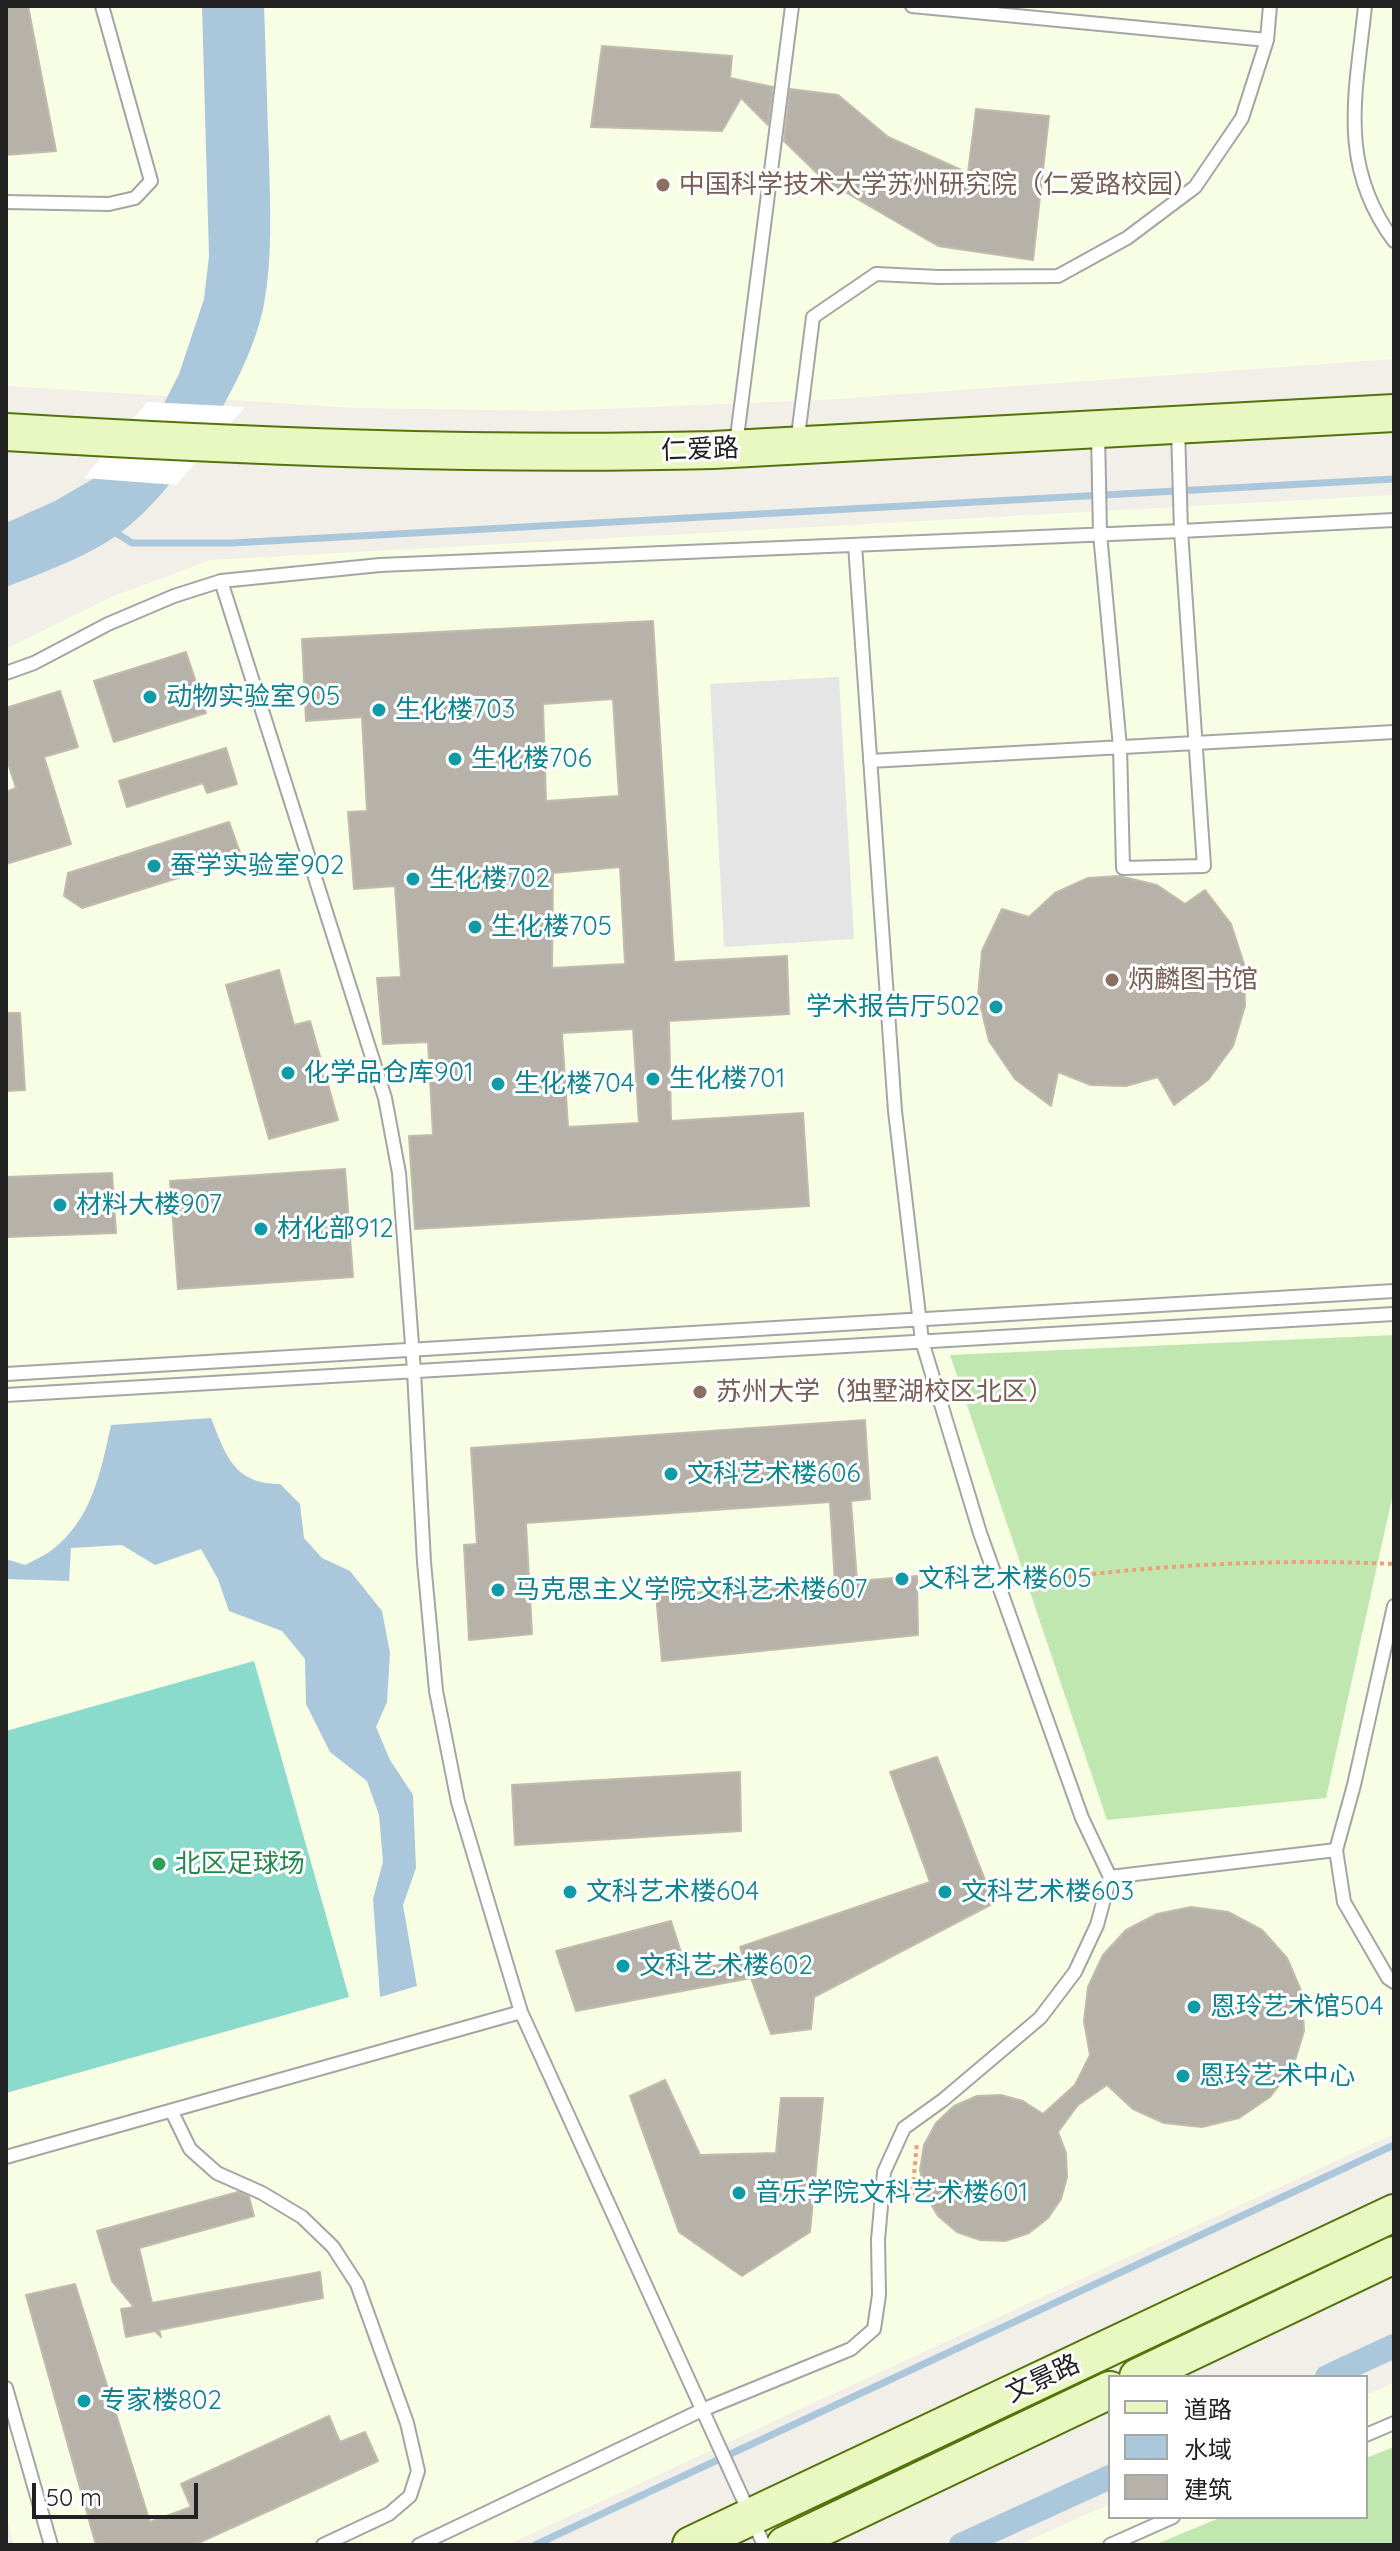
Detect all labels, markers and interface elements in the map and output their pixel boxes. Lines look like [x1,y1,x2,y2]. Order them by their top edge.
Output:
place label: 中国科学技术大学苏州研究院（仁爱路校园） [679,169,1199,201]
marker: 中国科学技术大学苏州研究院（仁爱路校园） [654,176,672,194]
street label: 仁爱路 [660,433,740,467]
place label: 动物实验室905 [166,681,340,713]
marker: 动物实验室905 [141,688,159,706]
place label: 生化楼703 [395,694,515,726]
marker: 生化楼703 [370,701,388,719]
place label: 生化楼706 [471,743,592,775]
marker: 生化楼706 [446,750,464,768]
place label: 蚕学实验室902 [170,850,344,882]
marker: 蚕学实验室902 [145,857,163,875]
place label: 生化楼702 [429,863,550,895]
marker: 生化楼702 [404,870,422,888]
place label: 生化楼705 [491,911,612,943]
marker: 生化楼705 [466,918,484,936]
place label: 炳麟图书馆 [1128,964,1258,996]
marker: 炳麟图书馆 [1103,971,1121,989]
place label: 学术报告厅502 [806,991,980,1023]
marker: 学术报告厅502 [987,998,1005,1016]
place label: 化学品仓库901 [304,1057,474,1089]
place label: 生化楼701 [669,1063,785,1095]
marker: 化学品仓库901 [279,1064,297,1082]
place label: 生化楼704 [514,1068,635,1100]
marker: 生化楼701 [644,1070,662,1088]
marker: 生化楼704 [489,1075,507,1093]
place label: 材料大楼907 [76,1189,222,1221]
marker: 材料大楼907 [51,1196,69,1214]
place label: 材化部912 [277,1213,394,1245]
marker: 材化部912 [252,1220,270,1238]
place label: 苏州大学（独墅湖校区北区） [716,1376,1054,1408]
marker: 苏州大学（独墅湖校区北区） [691,1383,709,1401]
place label: 文科艺术楼606 [687,1458,860,1490]
marker: 文科艺术楼606 [662,1465,680,1483]
place label: 文科艺术楼605 [918,1563,1092,1595]
marker: 文科艺术楼605 [893,1570,911,1588]
place label: 马克思主义学院文科艺术楼607 [514,1574,867,1606]
marker: 马克思主义学院文科艺术楼607 [489,1581,507,1599]
place label: 北区足球场 [175,1848,305,1880]
marker: 北区足球场 [150,1855,168,1873]
place label: 文科艺术楼604 [586,1876,759,1908]
place label: 文科艺术楼603 [961,1876,1134,1908]
marker: 文科艺术楼604 [561,1883,579,1901]
marker: 文科艺术楼603 [936,1883,954,1901]
place label: 文科艺术楼602 [639,1950,813,1982]
marker: 文科艺术楼602 [614,1957,632,1975]
place label: 恩玲艺术馆504 [1210,1991,1383,2023]
marker: 恩玲艺术馆504 [1185,1998,1203,2016]
place label: 恩玲艺术中心 [1199,2060,1355,2092]
marker: 恩玲艺术中心 [1174,2067,1192,2085]
place label: 音乐学院文科艺术楼601 [755,2177,1028,2209]
marker: 音乐学院文科艺术楼601 [730,2184,748,2202]
street label: 文景路 [1001,2348,1085,2410]
legend [1108,2375,1368,2519]
place label: 专家楼802 [100,2385,222,2417]
marker: 专家楼802 [75,2392,93,2410]
text: 道路 [1184,2394,1232,2424]
text: 水域 [1184,2434,1232,2464]
scale bar [36,2467,202,2517]
text: 建筑 [1184,2474,1232,2504]
text: 50 m [46,2482,102,2512]

